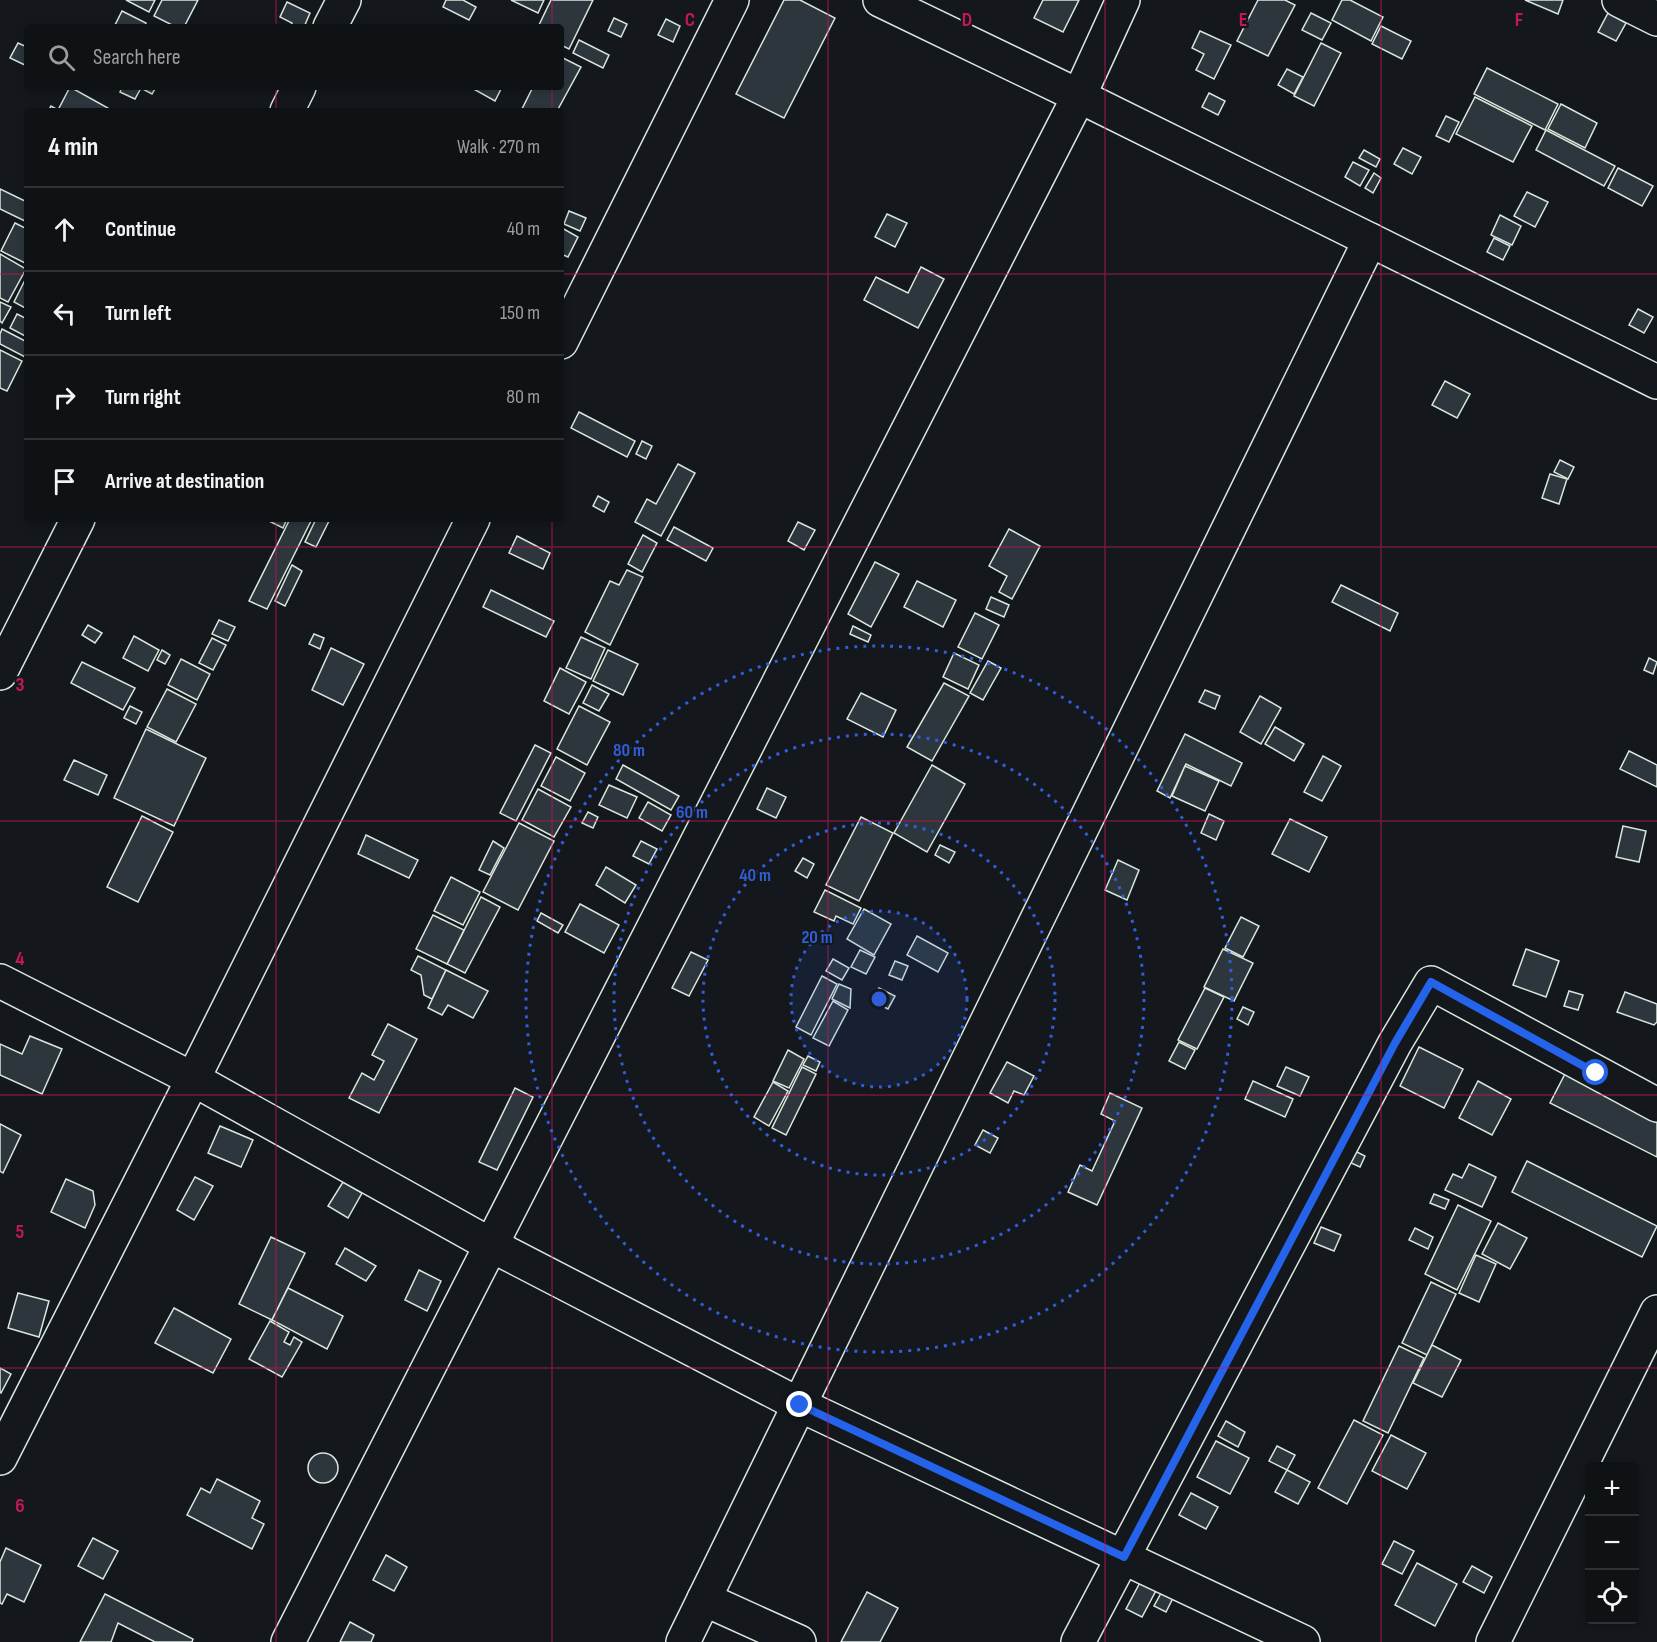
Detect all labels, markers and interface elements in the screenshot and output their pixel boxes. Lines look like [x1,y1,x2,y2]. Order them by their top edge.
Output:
text: C [685,8,695,32]
text: D [962,8,972,32]
text: E [1239,8,1247,32]
text: F [1515,8,1523,32]
search box [24,24,564,90]
icon: search [45,41,78,74]
text: Search here [93,44,180,71]
text: 4 min [48,132,98,163]
text: Walk · 270 m [457,135,540,159]
icon: ahead [48,213,81,246]
text: Continue [105,216,176,243]
text: 40 m [507,217,540,241]
icon: left [48,297,81,330]
text: Turn left [105,300,171,327]
text: 150 m [500,301,540,325]
icon: right [48,381,81,414]
text: Turn right [105,384,181,411]
text: 80 m [506,385,540,409]
icon: arrive [48,465,81,498]
text: Arrive at destination [105,468,264,495]
text: 3 [16,673,25,697]
text: 80 m [613,740,645,761]
text: 60 m [676,802,708,823]
text: 40 m [739,865,771,886]
text: 20 m [801,927,833,948]
text: 4 [15,947,25,971]
centre of rings [869,989,889,1009]
route start [1582,1059,1608,1085]
text: 5 [16,1220,25,1244]
route end [786,1391,812,1417]
map controls [1585,1462,1639,1624]
button: + [1585,1462,1639,1516]
text: 6 [15,1494,25,1518]
button: − [1585,1516,1639,1570]
button: locate [1585,1570,1639,1624]

